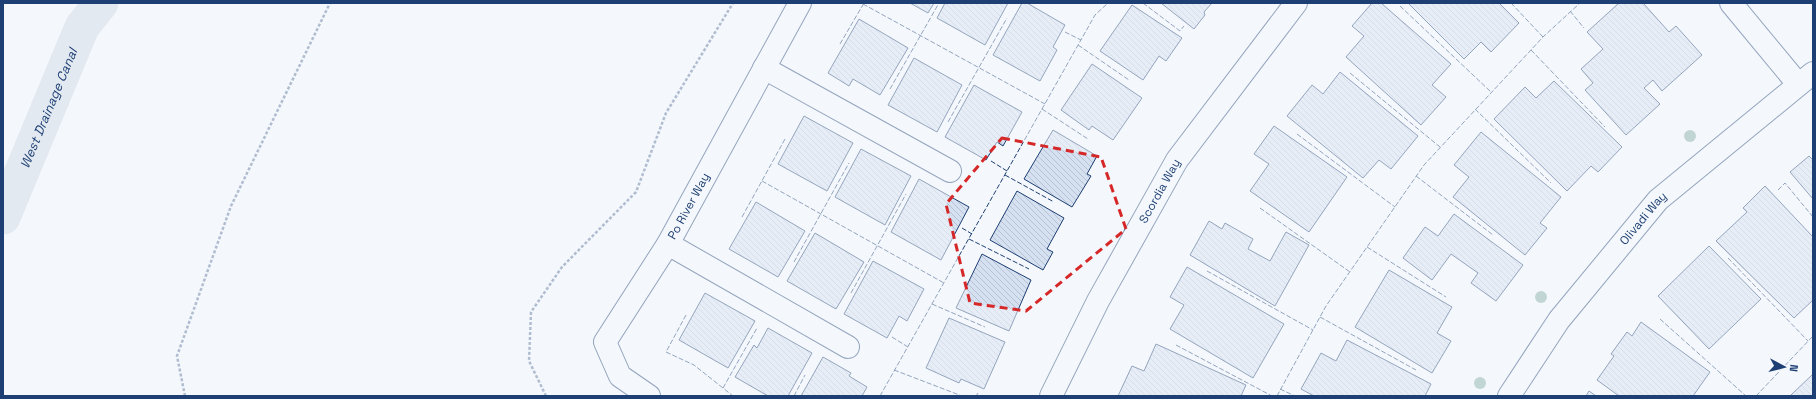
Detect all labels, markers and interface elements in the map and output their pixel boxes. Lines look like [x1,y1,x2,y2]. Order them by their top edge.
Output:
water label: West Drainage Canal [16,44,81,170]
street label: Scordia Way [1135,156,1184,226]
street label: Po River Way [664,170,713,242]
street label: Olivadi Way [1616,188,1670,248]
north arrow [1764,347,1804,387]
text: N [1787,364,1801,373]

